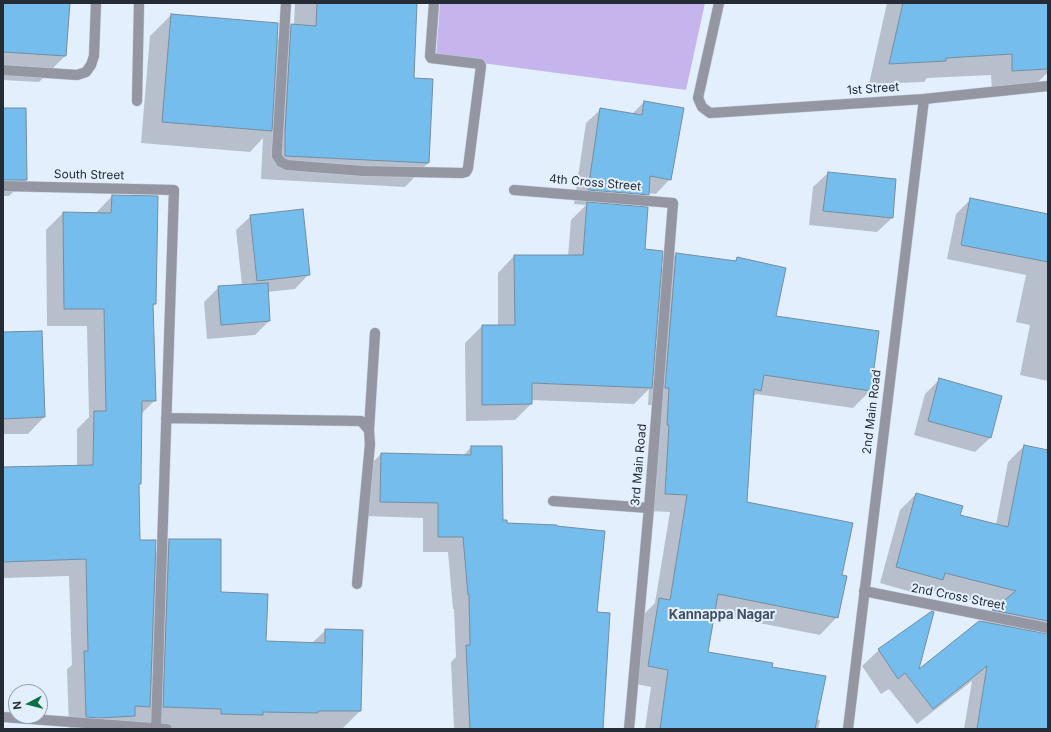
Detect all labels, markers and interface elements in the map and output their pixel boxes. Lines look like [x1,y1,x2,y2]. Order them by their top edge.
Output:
street label: 1st Street [846,80,900,98]
street label: South Street [54,167,124,183]
street label: 4th Cross Street [548,172,642,194]
street label: 2nd Main Road [860,369,884,455]
street label: 3rd Main Road [628,423,650,507]
street label: 2nd Cross Street [910,581,1006,613]
district label: Kannappa Nagar [669,607,775,623]
north arrow [8,684,48,724]
text: N [10,700,25,710]

